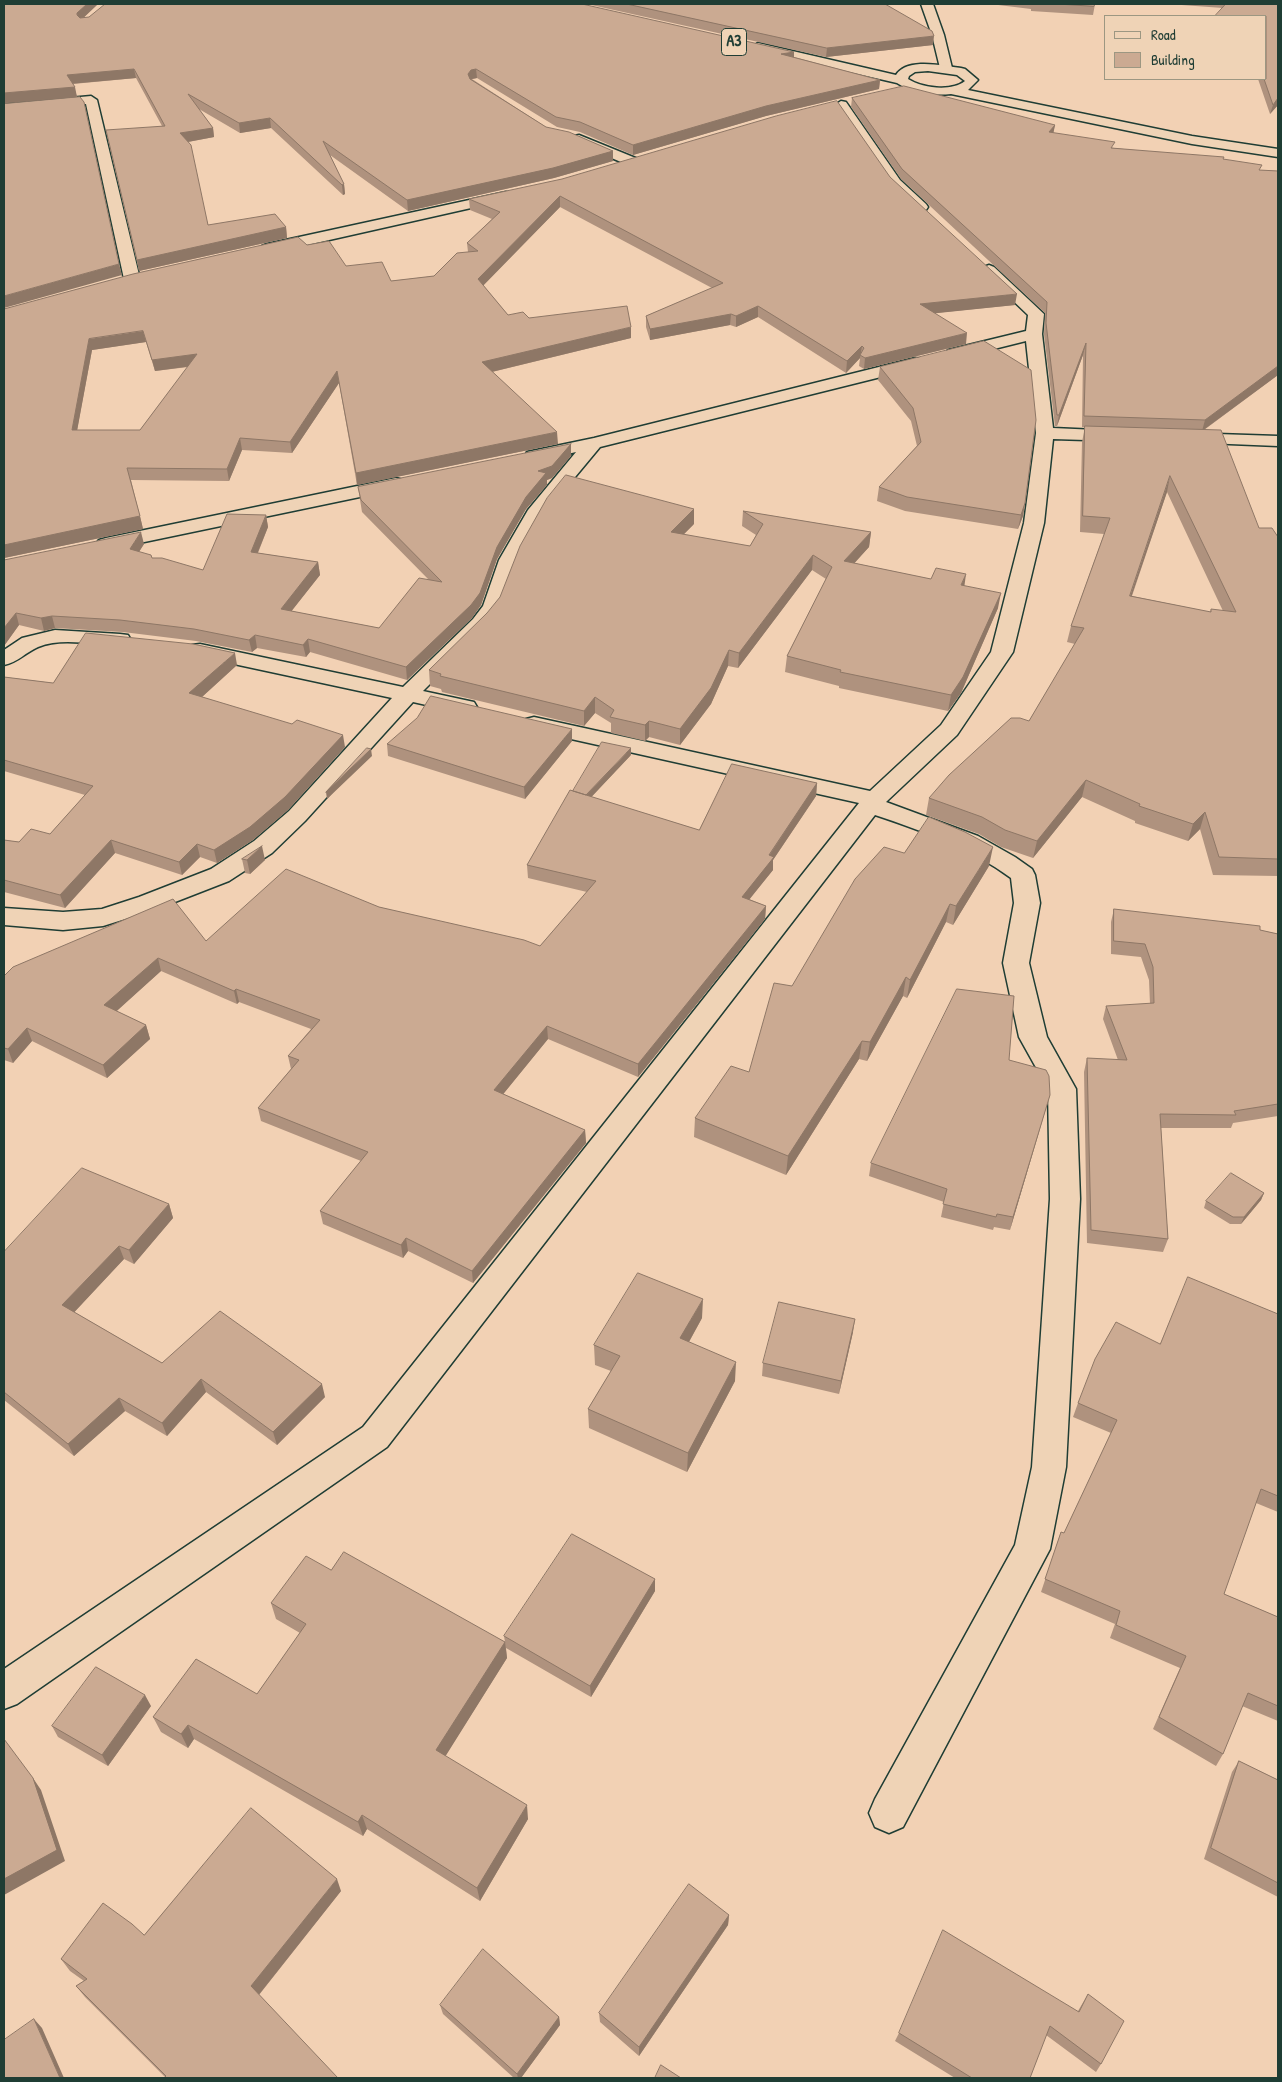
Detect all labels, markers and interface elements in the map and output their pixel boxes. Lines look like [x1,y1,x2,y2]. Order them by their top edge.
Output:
legend [1104,15,1267,80]
text: Road [1151,24,1176,45]
road number: A3 [722,28,746,56]
text: Building [1151,49,1195,70]

